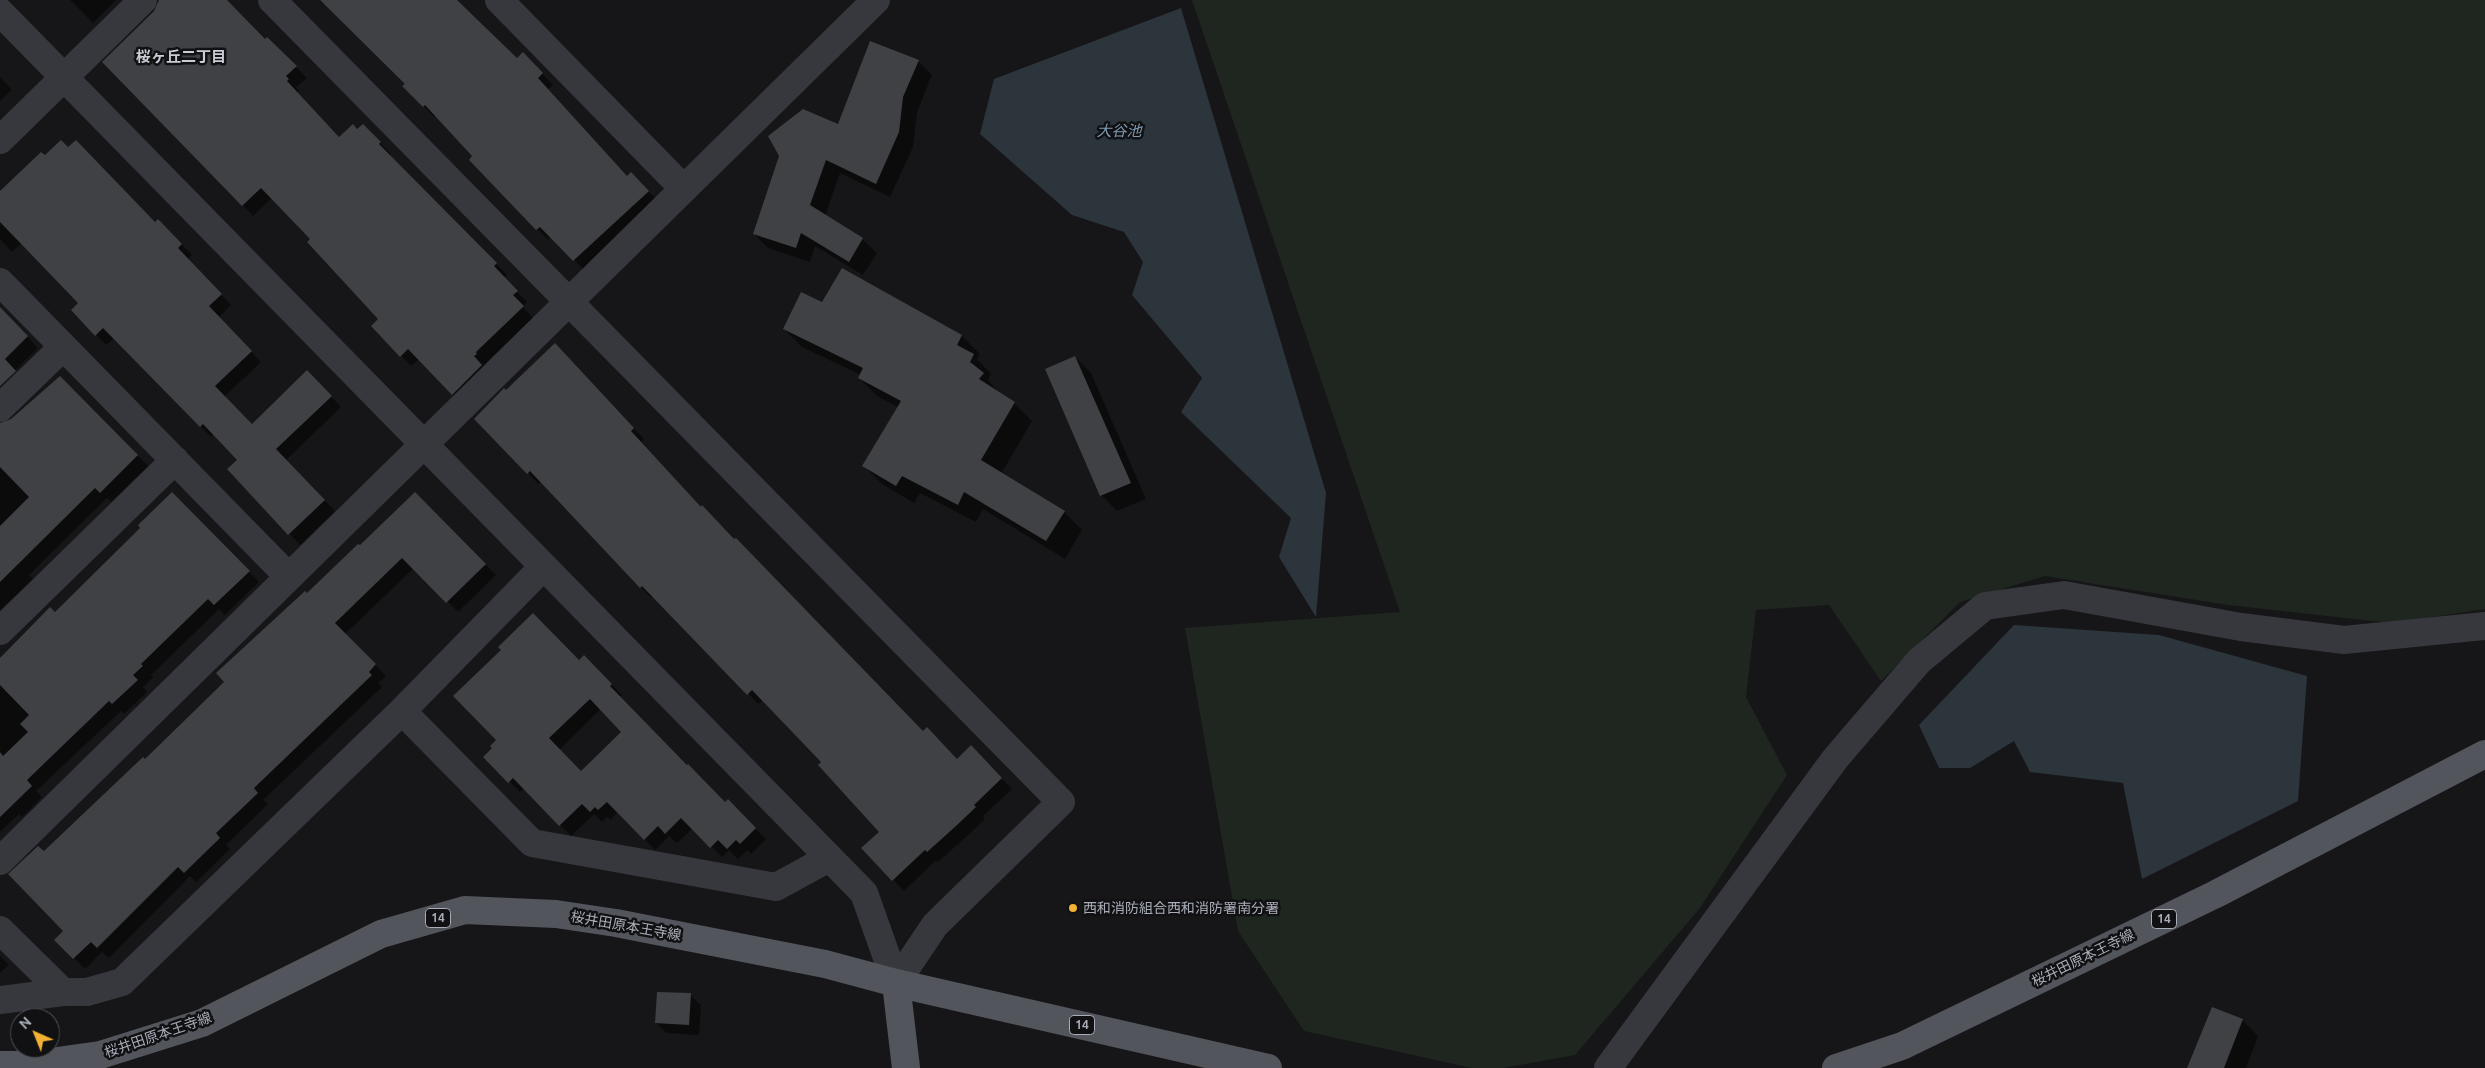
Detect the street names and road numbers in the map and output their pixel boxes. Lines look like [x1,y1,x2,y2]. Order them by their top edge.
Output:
road number: 14 [426,908,450,928]
street label: 桜井田原本王寺線 [569,908,683,944]
road number: 14 [2152,910,2176,929]
street label: 桜井田原本王寺線 [2029,926,2137,990]
street label: 桜井田原本王寺線 [102,1009,214,1061]
road number: 14 [1070,1016,1094,1034]

